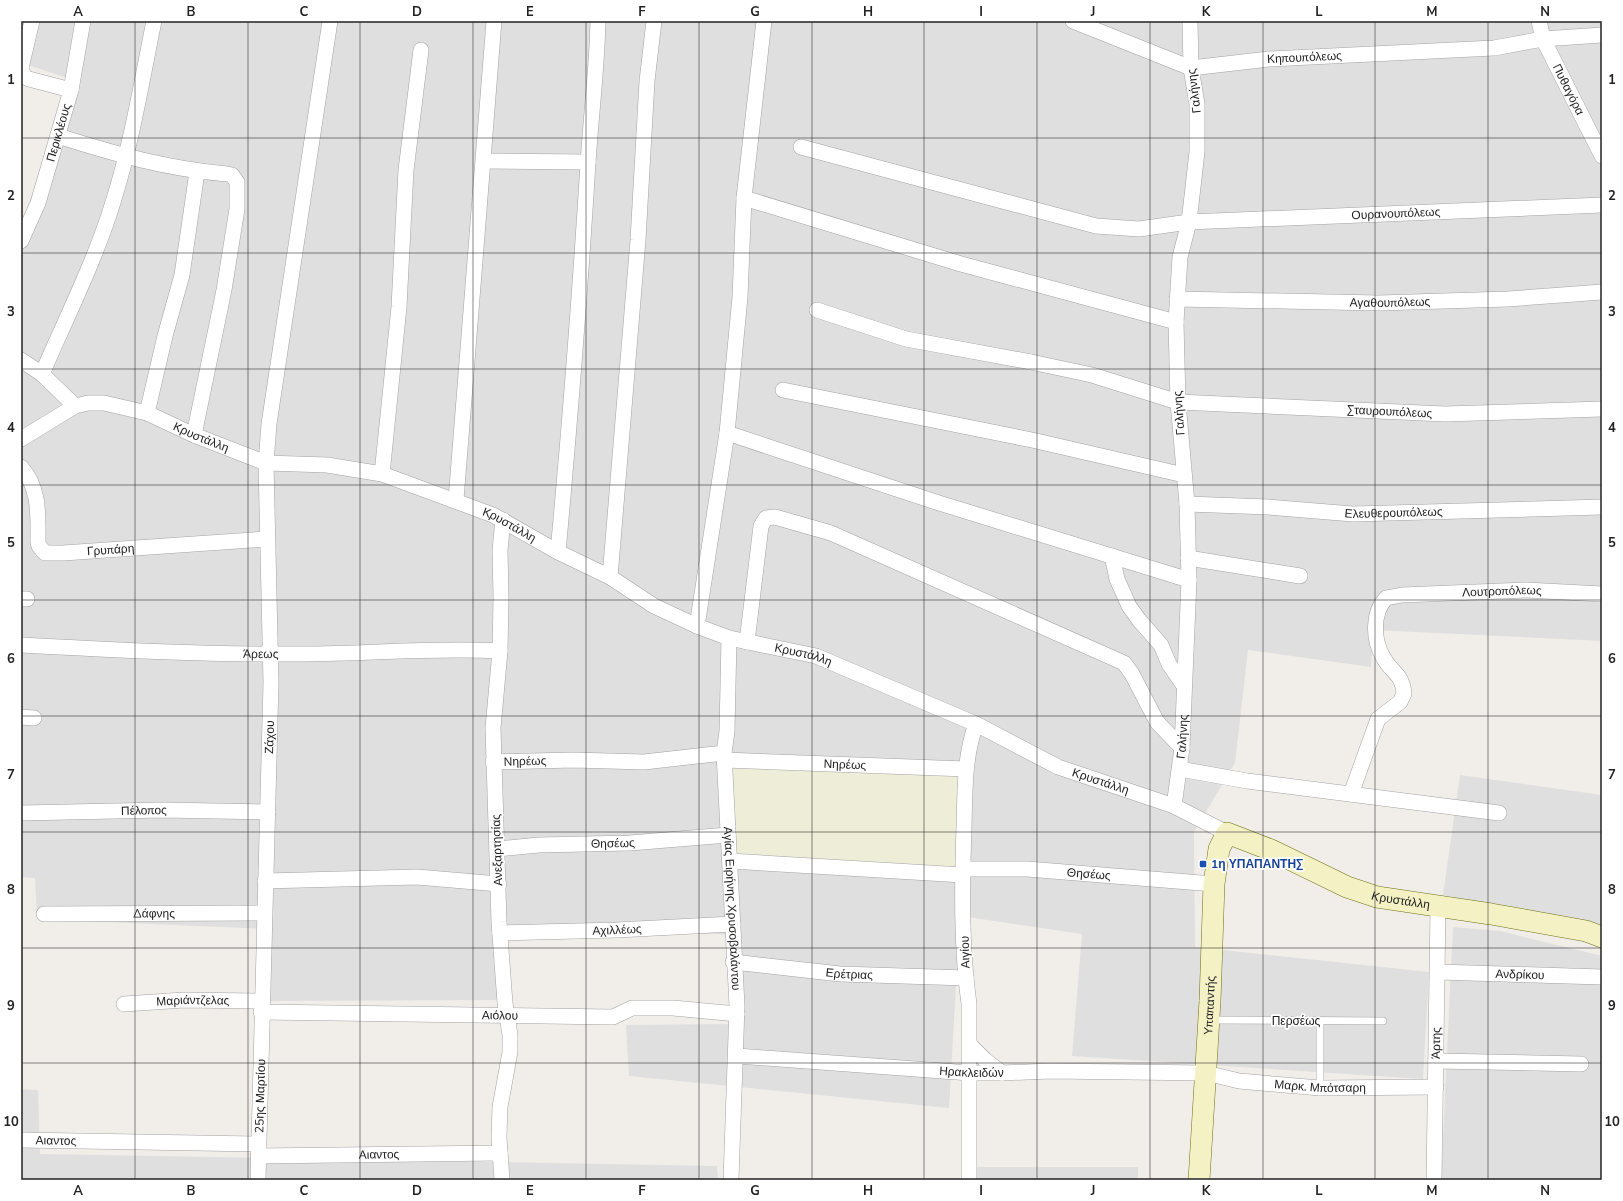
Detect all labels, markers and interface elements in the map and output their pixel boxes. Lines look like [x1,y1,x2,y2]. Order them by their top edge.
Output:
text: A [73,3,83,21]
text: B [187,3,196,21]
text: C [300,3,309,21]
text: D [412,3,422,21]
text: E [526,3,534,21]
text: F [638,3,646,21]
text: G [750,3,760,21]
text: H [863,3,873,21]
text: I [979,3,983,21]
text: J [1090,3,1095,21]
text: K [1202,3,1211,21]
text: L [1315,3,1323,21]
text: M [1426,3,1438,21]
text: N [1540,3,1550,21]
street label: Κηπουπόλεως [1267,47,1342,67]
street label: Πυθαγόρα [1549,61,1588,118]
street label: Γαλήνης [1183,68,1205,114]
text: 1 [7,71,15,89]
text: 1 [1608,71,1616,89]
street label: Περικλέους [42,101,75,164]
text: 2 [7,187,15,205]
text: 2 [1608,187,1616,205]
street label: Ουρανουπόλεως [1351,204,1441,223]
street label: Αγαθουπόλεως [1349,293,1431,311]
text: 3 [7,303,15,321]
text: 3 [1608,303,1616,321]
street label: Γαλήνης [1169,390,1189,436]
street label: Σταυρουπόλεως [1347,402,1433,421]
street label: Κρυστάλλη [171,418,231,456]
text: 4 [7,419,15,437]
text: 4 [1608,419,1616,437]
street label: Ελευθερουπόλεως [1344,503,1443,522]
street label: Κρυστάλλη [480,504,539,546]
text: 5 [7,534,15,552]
text: 5 [1608,534,1616,552]
street label: Γρυπάρη [86,540,135,559]
street label: Λουτροπόλεως [1462,582,1542,601]
street label: Κρυστάλλη [773,640,835,670]
street label: Άρεως [243,646,279,662]
text: 6 [7,650,15,668]
text: 6 [1608,650,1616,668]
street label: Γαλήνης [1173,714,1191,760]
street label: Ζάχου [261,720,278,754]
street label: Νηρέως [503,753,547,770]
street label: Νηρέως [823,756,867,773]
street label: Κρυστάλλη [1070,764,1131,798]
text: 7 [7,766,15,784]
text: 7 [1608,766,1616,784]
street label: Πέλοπος [121,802,167,819]
street label: Ανεξαρτησίας [488,814,506,886]
street label: Αγίας Ειρήνης Χρυσοβαλάντου [720,826,744,991]
street label: Θησέως [591,835,636,852]
place label: 1η ΥΠΑΠΑΝΤΗΣ [1211,856,1303,872]
marker: 1η ΥΠΑΠΑΝΤΗΣ [1198,859,1208,869]
street label: Θησέως [1066,864,1112,884]
text: 8 [7,881,15,899]
text: 8 [1608,881,1616,899]
street label: Κρυστάλλη [1369,888,1431,913]
street label: Δάφνης [133,905,175,922]
street label: Αχιλλέως [592,921,642,939]
street label: Αιγίου [956,935,974,969]
street label: Ερέτριας [825,964,873,983]
street label: Ανδρίκου [1495,966,1545,983]
street label: Υπαπαντής [1200,975,1219,1035]
street label: Μαριάντζελας [156,992,230,1010]
text: 9 [7,997,15,1015]
text: 9 [1608,997,1616,1015]
street label: Αιόλου [482,1007,518,1024]
street label: Περσέως [1272,1013,1321,1029]
street label: Άρτης [1428,1027,1444,1059]
street label: 25ης Μαρτίου [251,1059,269,1133]
street label: Ηρακλειδών [939,1063,1004,1081]
street label: Μαρκ. Μπότσαρη [1274,1076,1366,1096]
text: 10 [3,1113,19,1131]
text: 10 [1604,1113,1620,1131]
street label: Αιαντος [36,1132,77,1149]
street label: Αιαντος [359,1146,400,1163]
text: A [73,1182,83,1200]
text: B [187,1182,196,1200]
text: C [300,1182,309,1200]
text: D [412,1182,422,1200]
text: E [526,1182,534,1200]
text: F [638,1182,646,1200]
text: G [750,1182,760,1200]
text: H [863,1182,873,1200]
text: I [979,1182,983,1200]
text: J [1090,1182,1095,1200]
text: K [1202,1182,1211,1200]
text: L [1315,1182,1323,1200]
text: M [1426,1182,1438,1200]
text: N [1540,1182,1550,1200]

